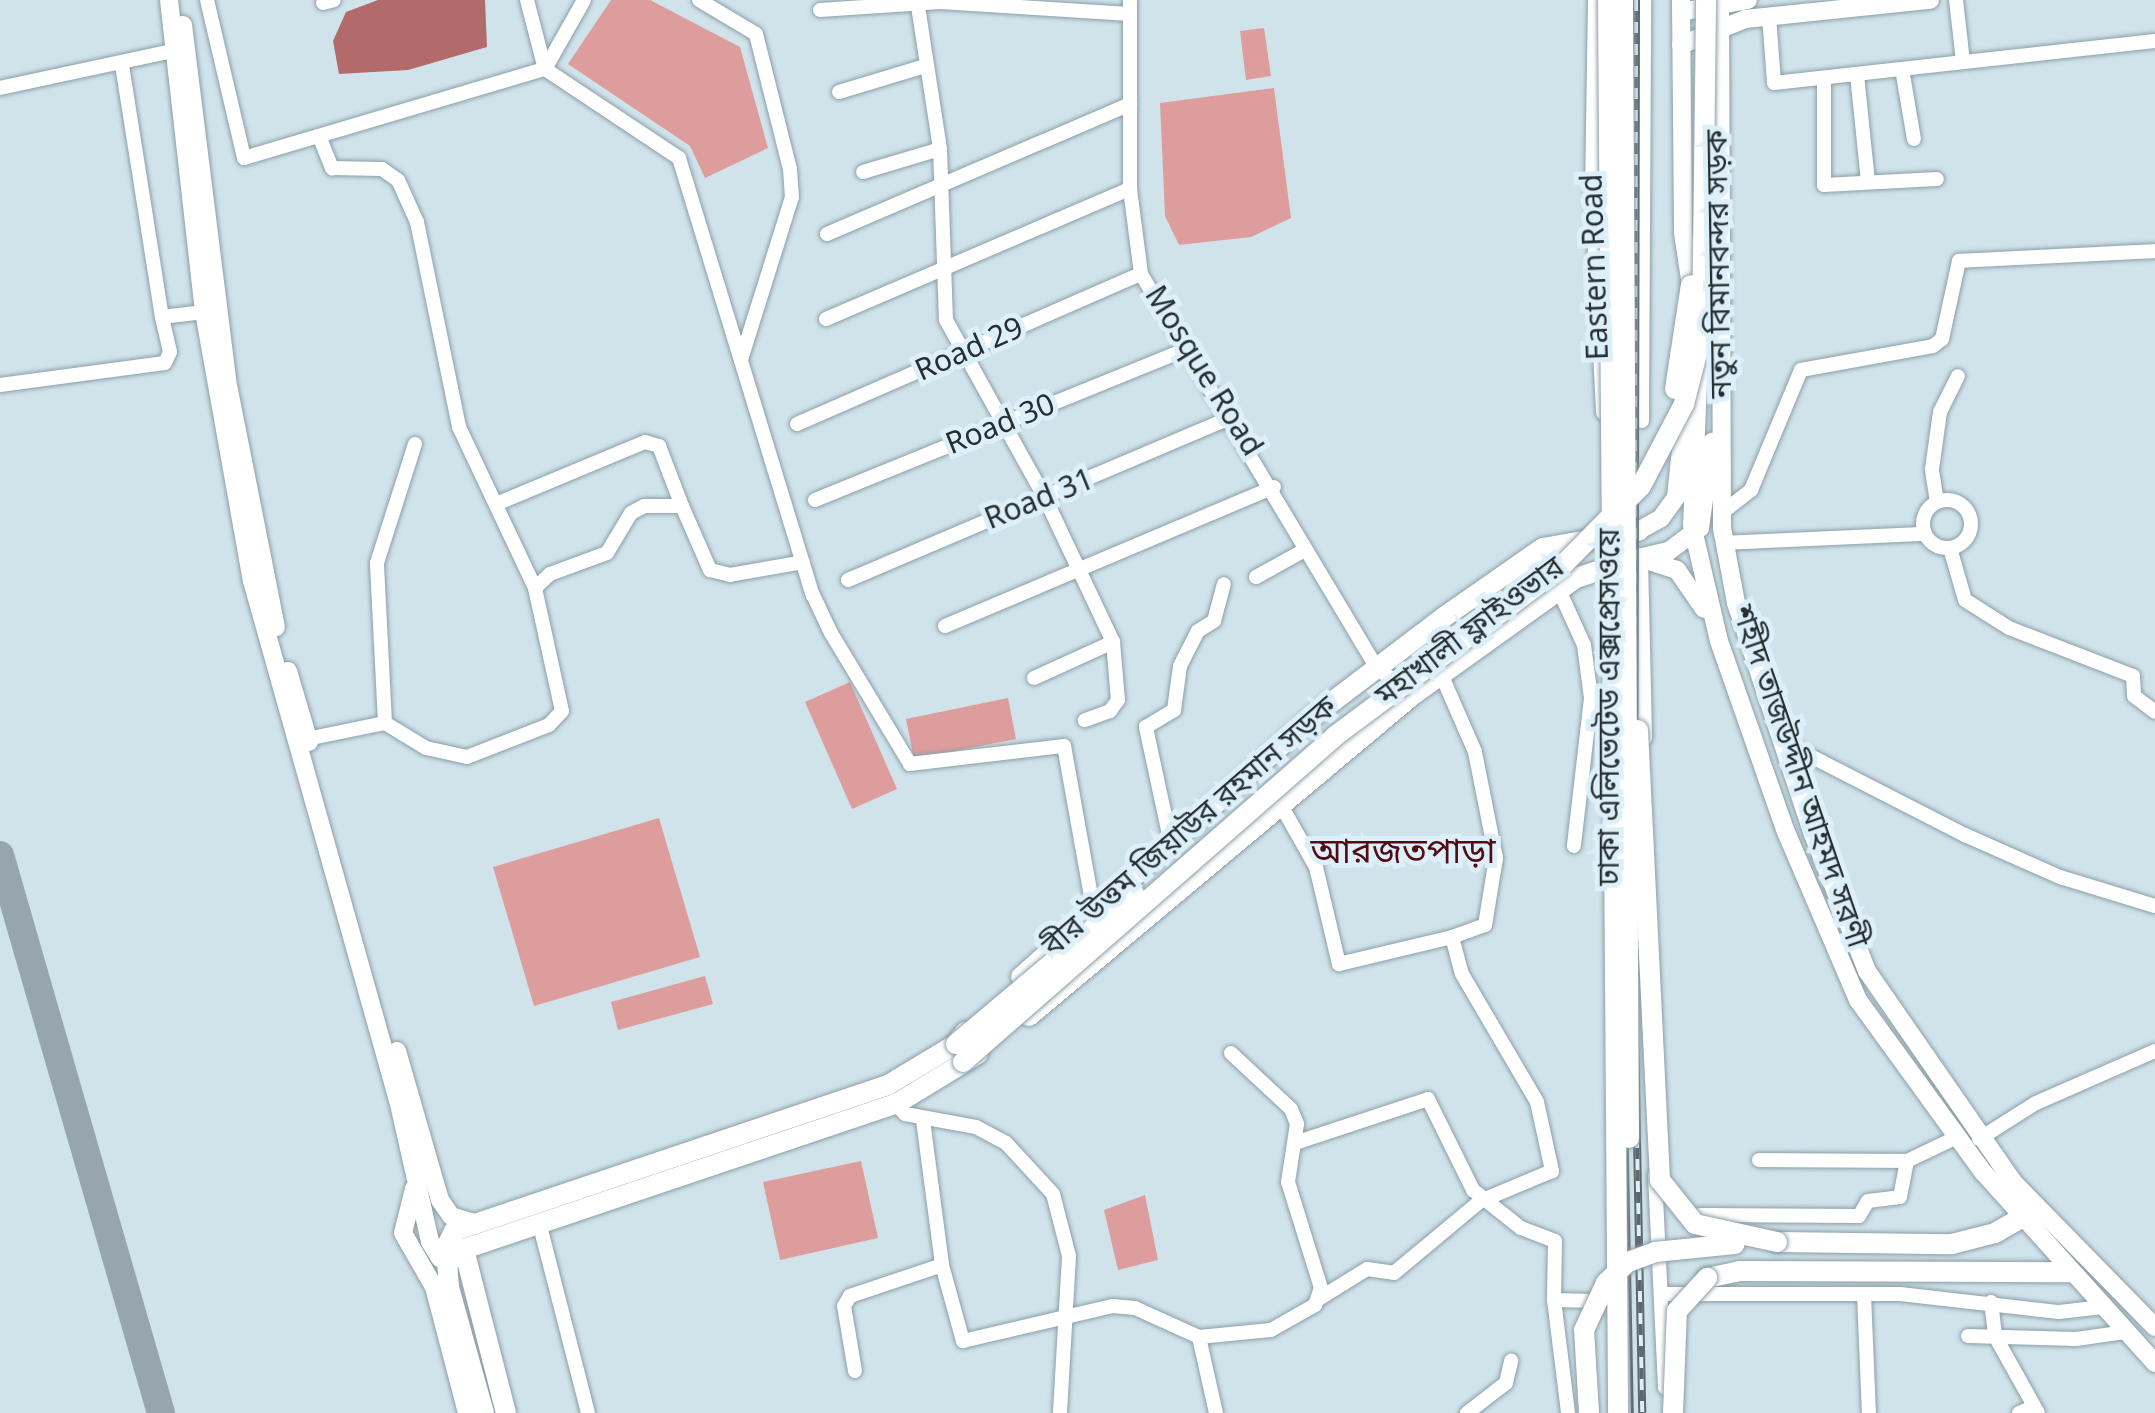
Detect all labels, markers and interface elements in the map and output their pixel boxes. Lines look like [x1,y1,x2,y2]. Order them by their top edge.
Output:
street label: নতুন বিমানবন্দর সড়ক [1701,129,1741,399]
street label: Eastern Road [1576,173,1618,361]
street label: Mosque Road [1135,280,1269,464]
street label: Road 29 [911,311,1029,391]
street label: Road 30 [941,388,1061,464]
street label: Road 31 [980,463,1100,539]
street label: ঢাকা এলিভেটেড এক্সপ্রেসওয়ে [1593,528,1629,886]
street label: মহাখালী ফ্লাইওভার [1370,551,1572,715]
street label: শহীদ তাজউদ্দীন আহমদ সরণী [1722,601,1874,953]
street label: বীর উত্তম জিয়াউর রহমান সড়ক [1036,690,1346,966]
district label: আরজতপাড়া [1311,833,1495,875]

